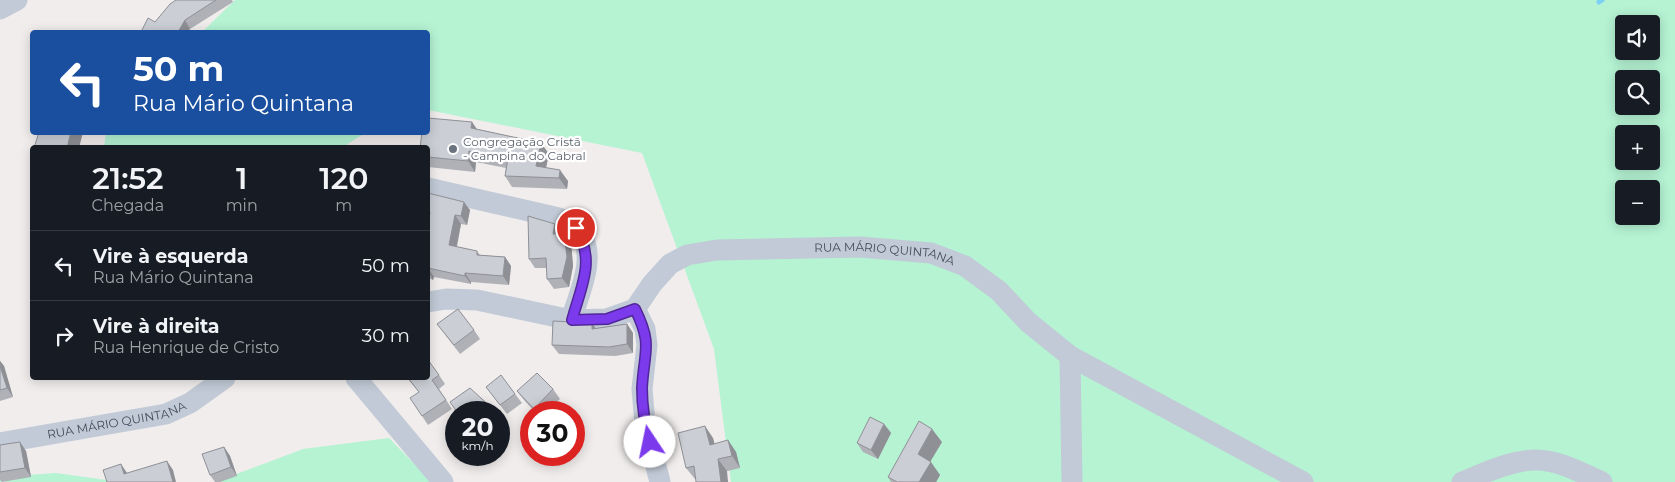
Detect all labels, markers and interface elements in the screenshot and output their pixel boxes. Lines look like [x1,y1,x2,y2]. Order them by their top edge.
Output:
map controls [1615,15,1660,225]
button: sound [1615,15,1660,60]
text: 50 m [133,47,224,90]
icon: left [50,50,115,115]
button: search [1615,70,1660,115]
text: Rua Mário Quintana [133,90,354,117]
button: + [1615,125,1660,170]
place label: Congregação Cristã - Campina do Cabral [463,134,586,163]
marker: Congregação Cristã - Campina do Cabral [447,143,459,155]
text: 21:52 [92,160,163,197]
text: 1 [236,160,247,197]
text: 120 [319,160,368,197]
button: − [1615,180,1660,225]
text: Chegada [92,196,164,215]
text: min [226,196,258,215]
text: m [335,196,352,215]
pin [555,207,597,249]
icon: arrive [562,214,590,242]
street label: RUA MÁRIO QUINTANA [814,239,957,269]
text: Vire à esquerda [93,245,248,268]
icon: left [50,252,78,280]
text: 50 m [362,254,410,277]
text: Rua Mário Quintana [93,268,254,287]
text: Vire à direita [93,315,220,338]
icon: right [50,322,78,350]
text: 30 m [362,324,410,347]
text: Rua Henrique de Cristo [93,338,279,357]
street label: RUA MÁRIO QUINTANA [46,398,189,442]
speed limit sign: 30 [520,401,585,466]
text: 20 [462,412,493,442]
position arrow [623,415,675,467]
text: km/h [461,438,494,453]

